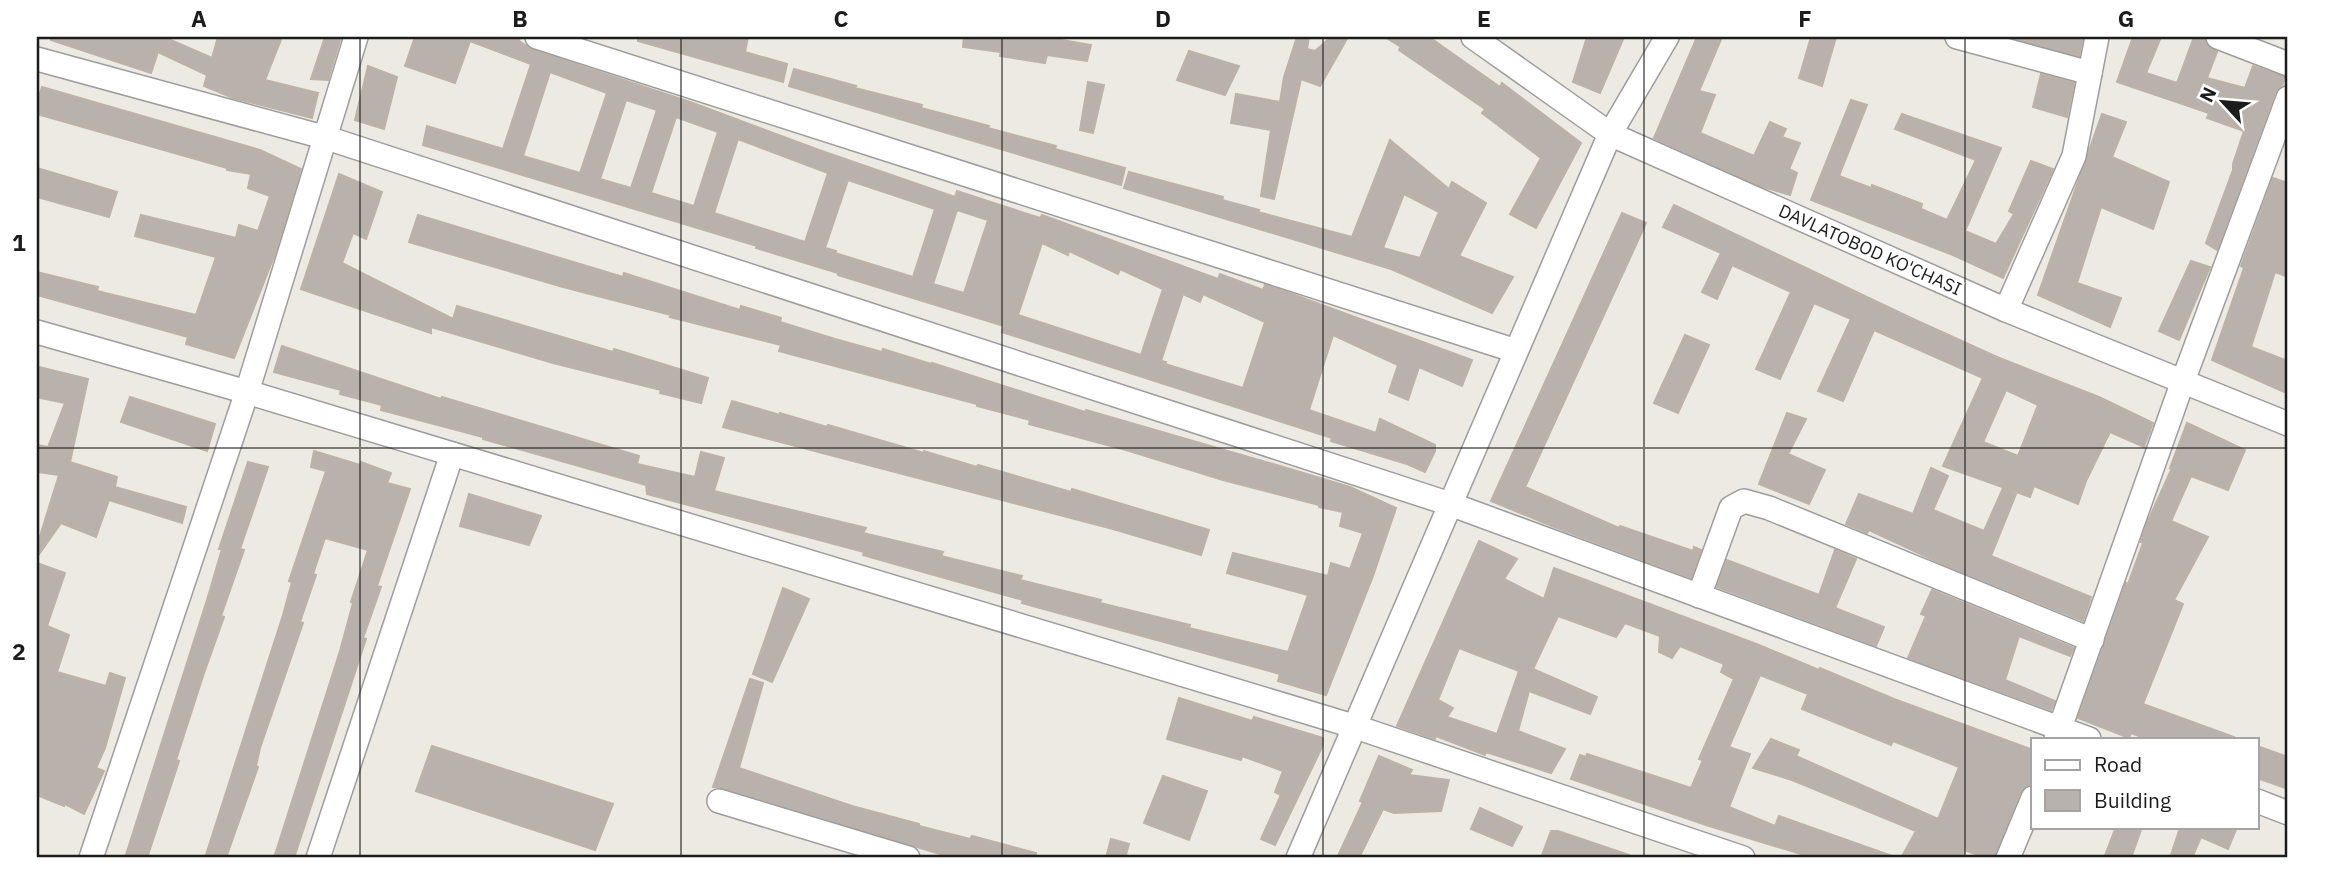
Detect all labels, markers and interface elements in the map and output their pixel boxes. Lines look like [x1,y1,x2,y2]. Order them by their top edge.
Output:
text: A [191,3,207,33]
text: B [512,3,528,33]
text: C [834,3,849,33]
text: D [1155,3,1171,33]
text: E [1477,3,1491,33]
text: F [1798,3,1812,33]
text: G [2118,3,2134,33]
north arrow [2188,66,2258,136]
text: N [2194,83,2222,106]
street label: DAVLATOBOD KO'CHASI [1775,199,1965,300]
text: 1 [12,227,26,257]
text: 2 [12,636,26,666]
legend [2031,738,2258,828]
text: Road [2094,750,2142,778]
text: Building [2094,786,2171,814]

